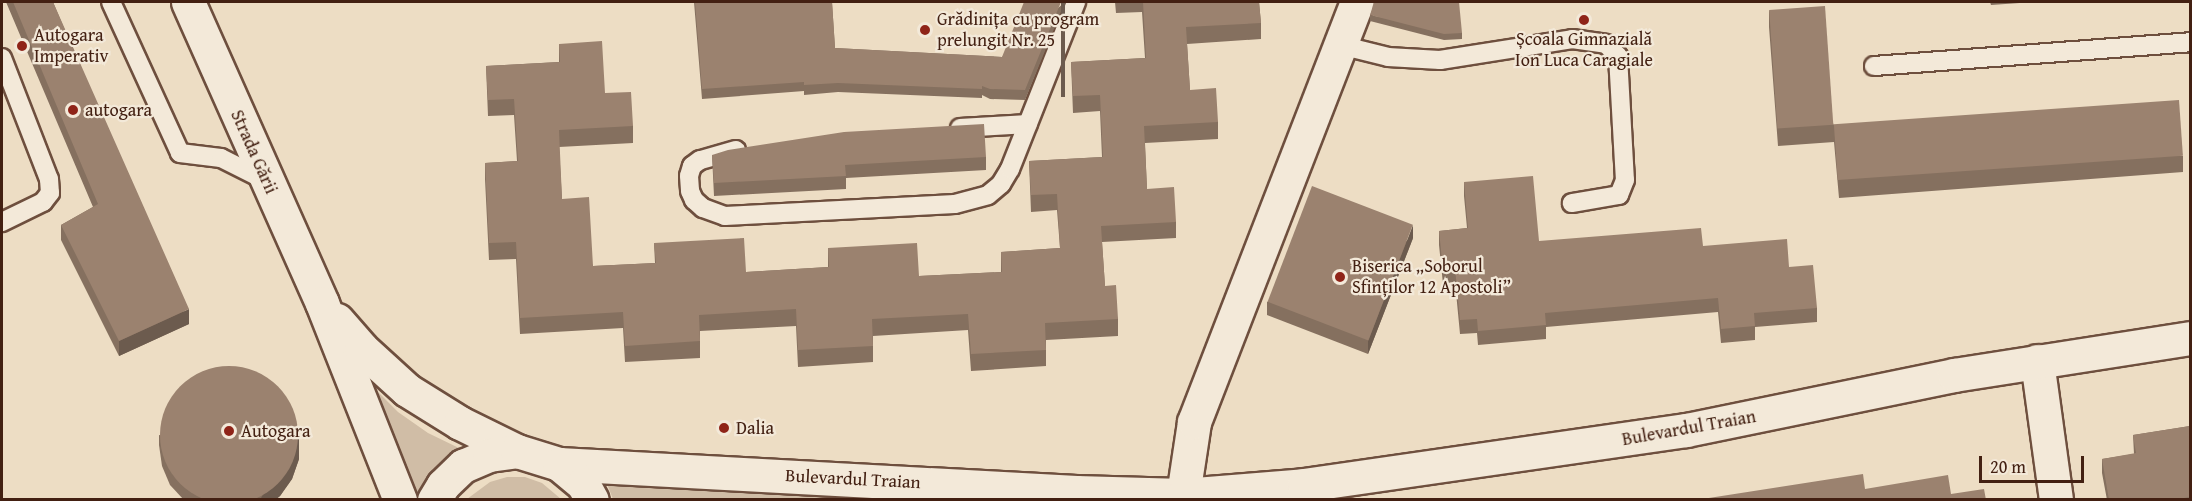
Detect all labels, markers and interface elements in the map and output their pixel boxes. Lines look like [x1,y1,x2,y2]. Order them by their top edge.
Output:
place label: Grădinița cu program prelungit Nr. 25 [937,9,1099,52]
marker: Școala Gimnazială Ion Luca Caragiale [1577,13,1591,27]
marker: Grădinița cu program prelungit Nr. 25 [918,23,932,37]
place label: Autogara Imperativ [34,25,109,68]
place label: Școala Gimnazială Ion Luca Caragiale [1515,29,1653,72]
marker: Autogara Imperativ [15,39,29,53]
place label: autogara [85,99,152,121]
marker: autogara [66,103,80,117]
street label: Strada Gării [226,107,282,197]
place label: Biserica „Soborul Sfinților 12 Apostoli” [1352,256,1511,298]
marker: Biserica „Soborul Sfinților 12 Apostoli” [1333,270,1347,284]
street label: Bulevardul Traian [1620,406,1758,450]
place label: Dalia [736,417,774,439]
place label: Autogara [241,420,310,442]
marker: Dalia [717,421,731,435]
marker: Autogara [222,424,236,438]
scale bar [1982,444,2087,482]
text: 20 m [1990,453,2026,480]
street label: Bulevardul Traian [785,465,921,493]

